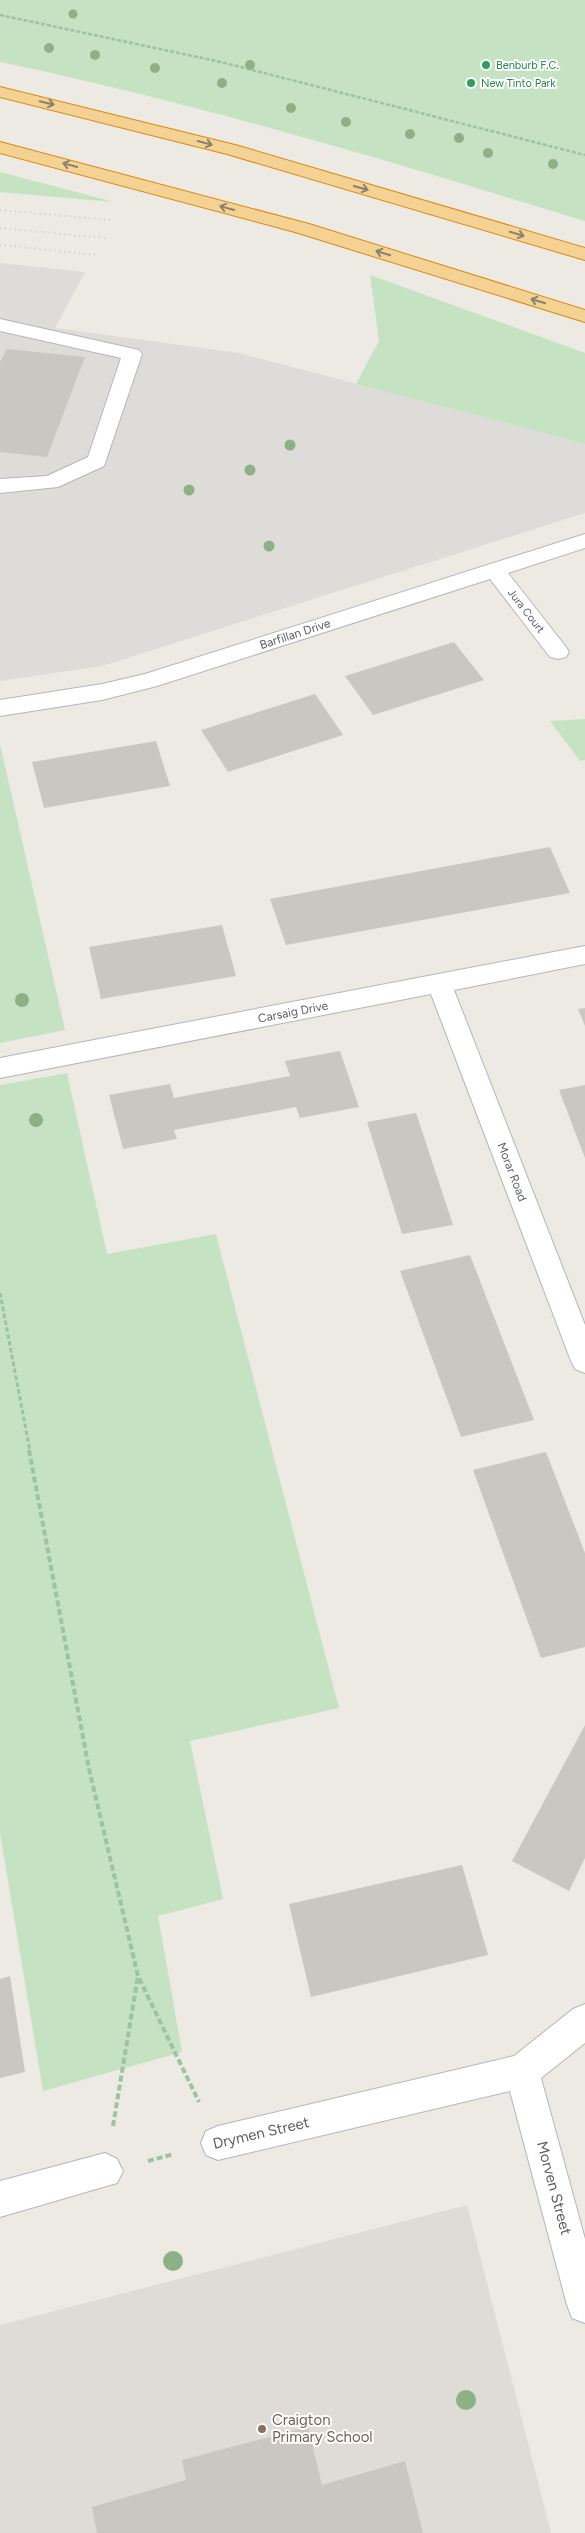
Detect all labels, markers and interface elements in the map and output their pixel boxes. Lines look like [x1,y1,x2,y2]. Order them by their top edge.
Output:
marker: Benburb F.C. [480,59,492,71]
place label: Benburb F.C. [496,59,559,72]
marker: New Tinto Park [465,77,477,89]
place label: New Tinto Park [481,77,556,90]
one-way arrow [39,99,55,108]
one-way arrow [197,138,213,148]
one-way arrow [63,160,79,169]
one-way arrow [353,183,369,193]
one-way arrow [220,203,236,212]
one-way arrow [509,229,525,239]
one-way arrow [376,248,392,258]
one-way arrow [531,296,547,306]
street label: Jura Court [505,586,547,636]
street label: Barfillan Drive [258,616,333,652]
street label: Carsaig Drive [257,998,330,1026]
street label: Morar Road [494,1141,530,1203]
street label: Drymen Street [211,2113,311,2153]
street label: Morven Street [533,2139,575,2237]
place label: Craigton Primary School [272,2411,373,2446]
marker: Craigton Primary School [256,2423,268,2435]

